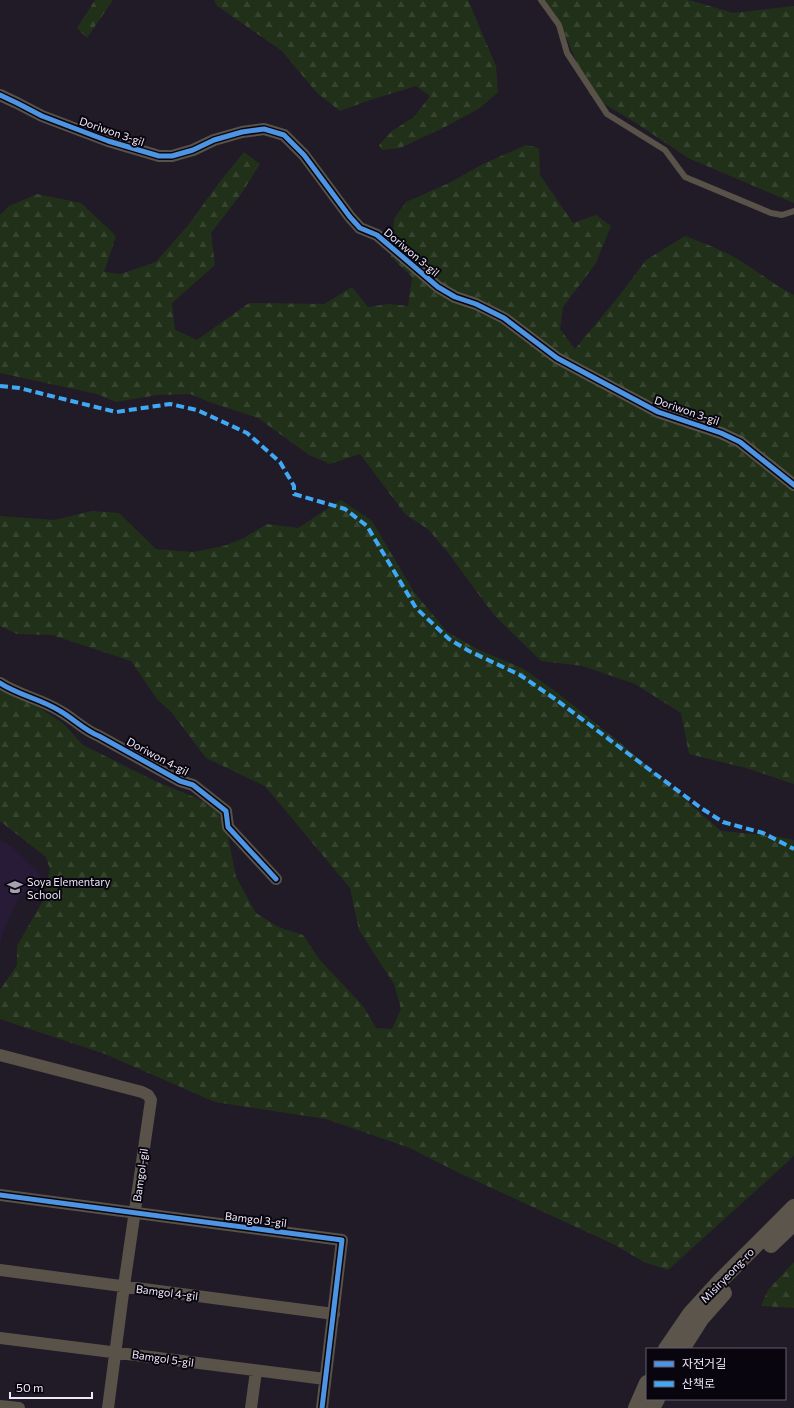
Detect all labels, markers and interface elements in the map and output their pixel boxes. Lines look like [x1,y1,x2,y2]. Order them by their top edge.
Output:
street label: Doriwon 3-gil [78,114,146,148]
street label: Doriwon 3-gil [382,225,442,279]
street label: Doriwon 3-gil [653,393,721,427]
street label: Doriwon 4-gil [125,734,191,778]
place label: Soya Elementary School [27,875,111,901]
school or university icon: Soya Elementary School [6,878,24,896]
street label: Bamgol-gil [130,1147,150,1203]
street label: Bamgol 3-gil [224,1209,288,1229]
street label: Misiryeong-ro [698,1245,757,1305]
street label: Bamgol 4-gil [135,1282,199,1302]
street label: Bamgol 5-gil [131,1347,195,1369]
legend [646,1348,786,1400]
text: 자전거길 [682,1356,726,1370]
scale bar [10,1374,92,1400]
text: 산책로 [682,1376,715,1390]
text: 50 m [16,1380,44,1394]

